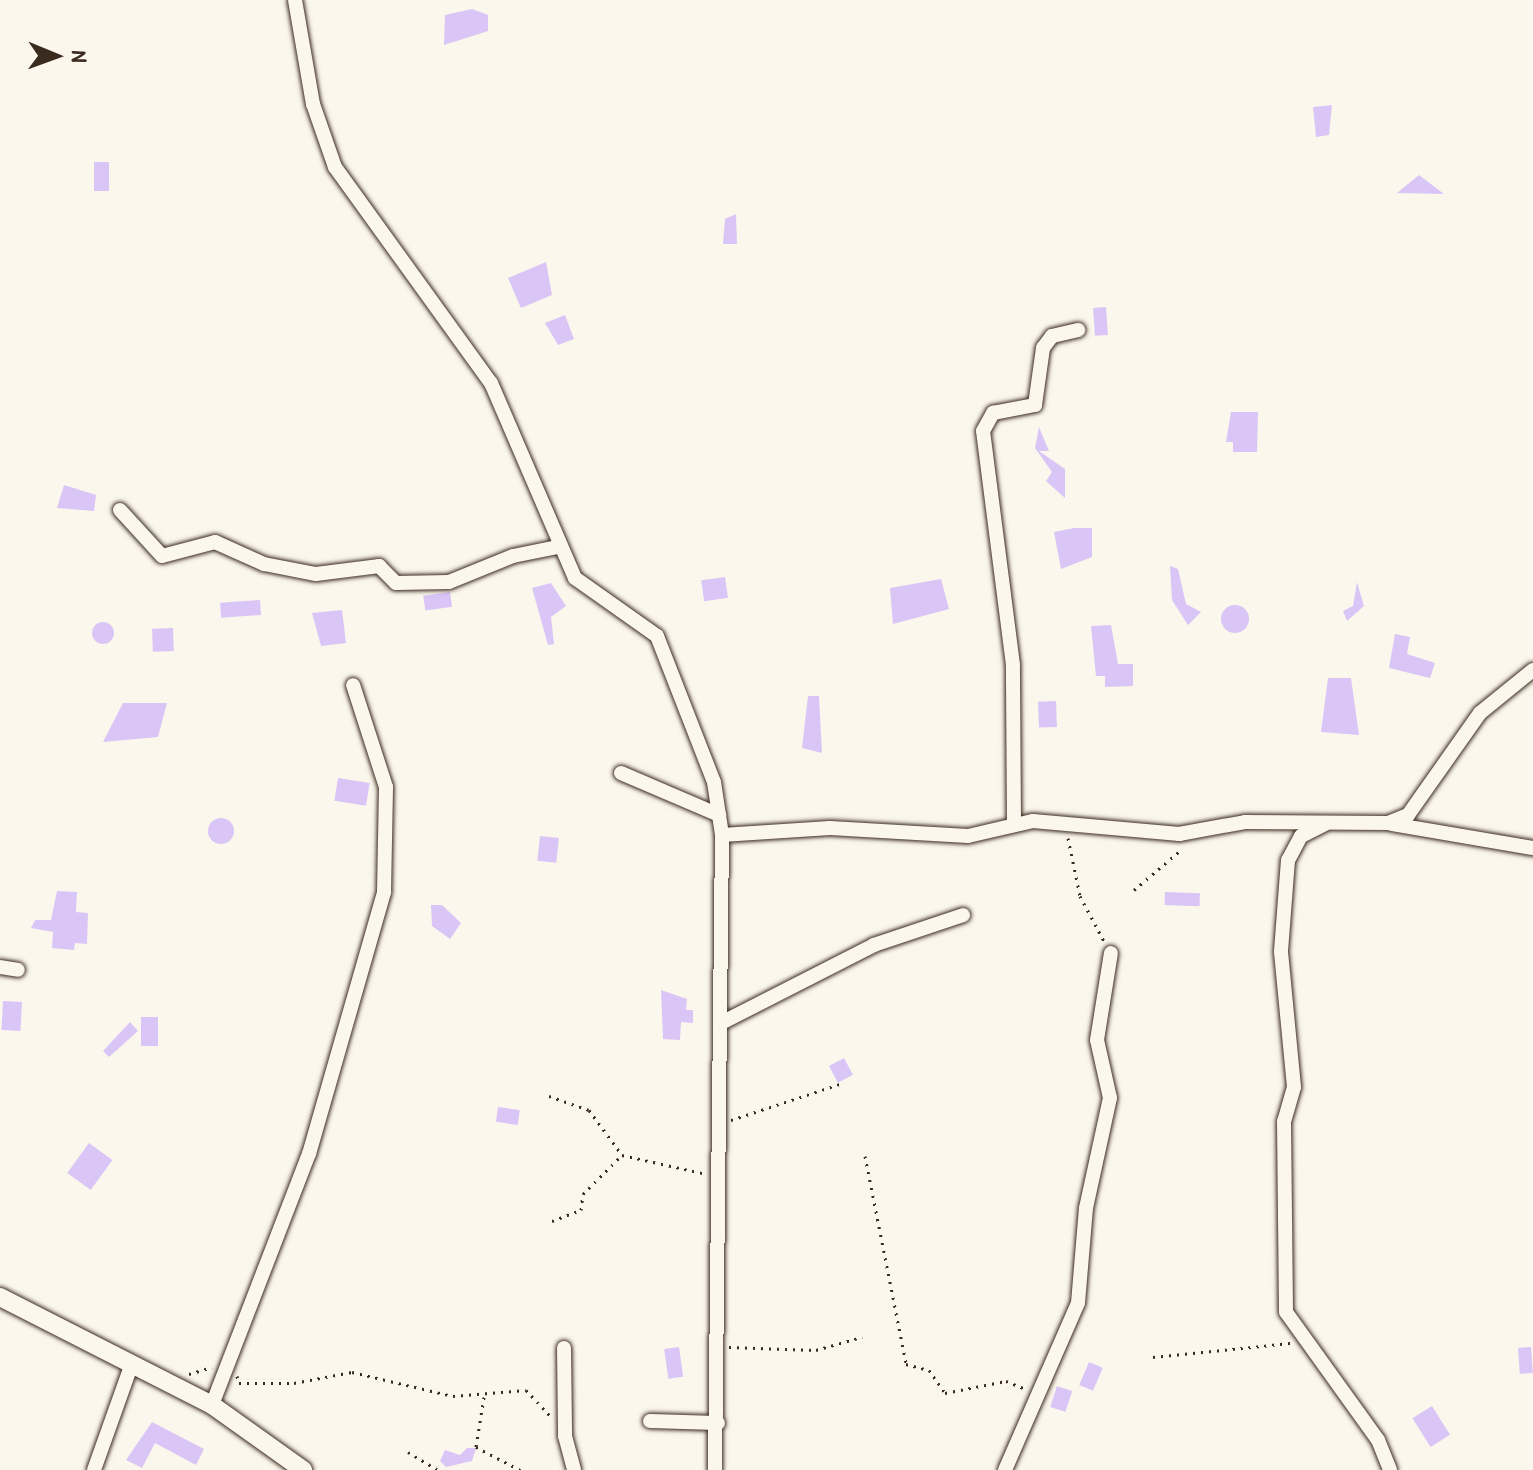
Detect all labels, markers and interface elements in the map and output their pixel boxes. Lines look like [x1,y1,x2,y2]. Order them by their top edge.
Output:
north arrow [16,16,96,96]
text: N [65,50,95,63]

